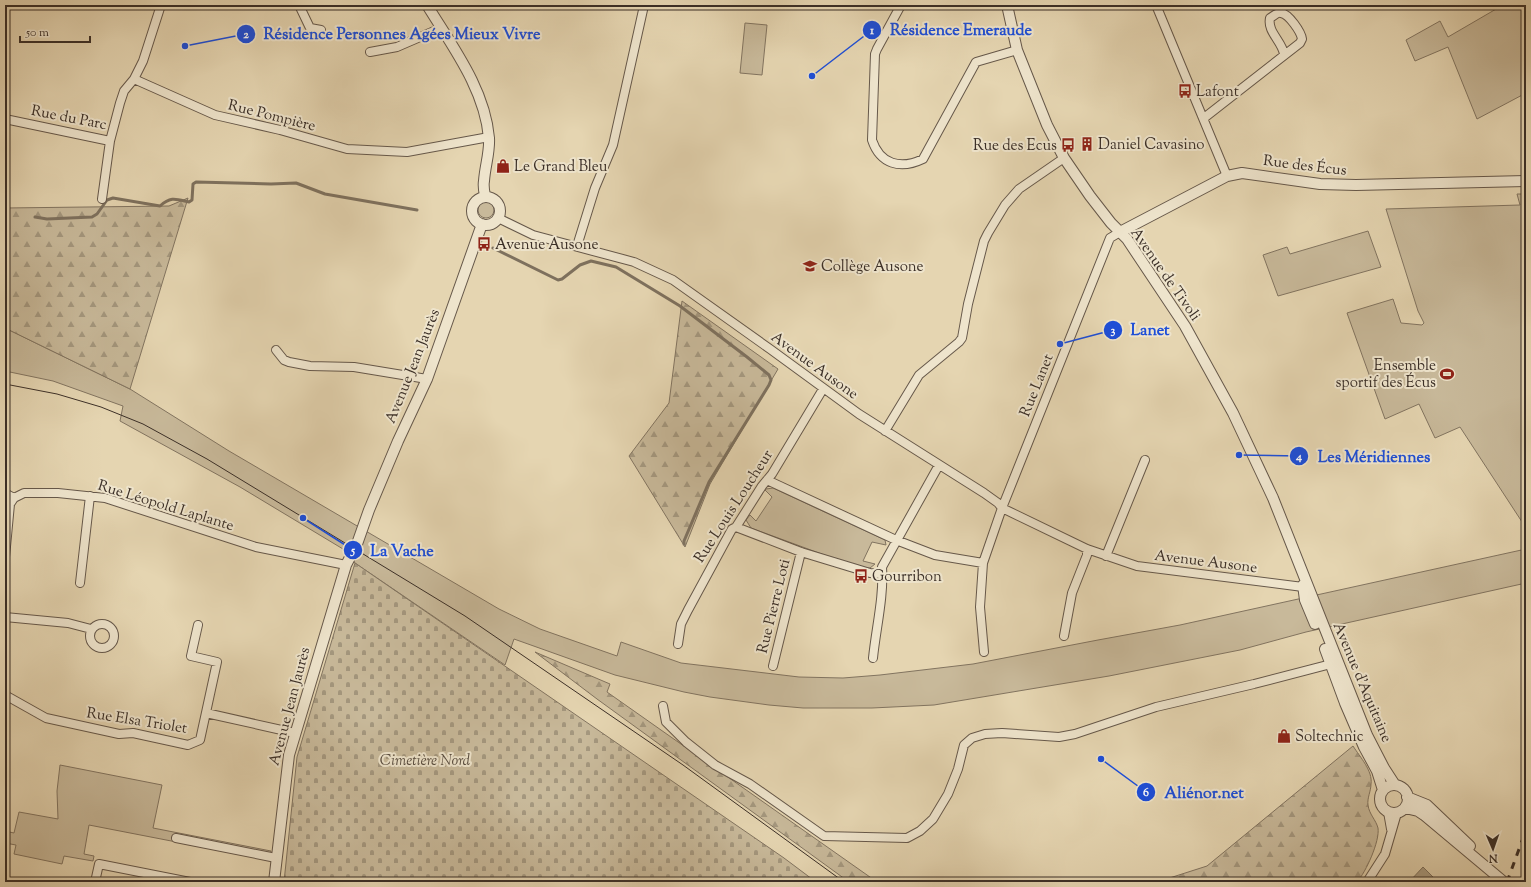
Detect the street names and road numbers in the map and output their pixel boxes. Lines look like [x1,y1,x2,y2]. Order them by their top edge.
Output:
street label: Rue Pompière [226,95,318,137]
street label: Rue du Parc [29,101,109,136]
street label: Rue des Écus [1262,150,1348,182]
street label: Avenue de Tivoli [1125,224,1205,326]
street label: Avenue Jean Jaurès [381,306,446,427]
street label: Avenue Ausone [766,327,862,405]
street label: Rue Lanet [1015,351,1059,420]
street label: Rue Louis Loucheur [690,446,779,567]
street label: Rue Léopold Laplante [95,476,236,537]
street label: Avenue Ausone [1153,546,1258,579]
street label: Rue Pierre Loti [753,557,796,656]
street label: Avenue d'Aquitaine [1327,619,1396,746]
street label: Avenue Jean Jaurès [265,645,316,768]
street label: Rue Elsa Triolet [85,703,189,740]

